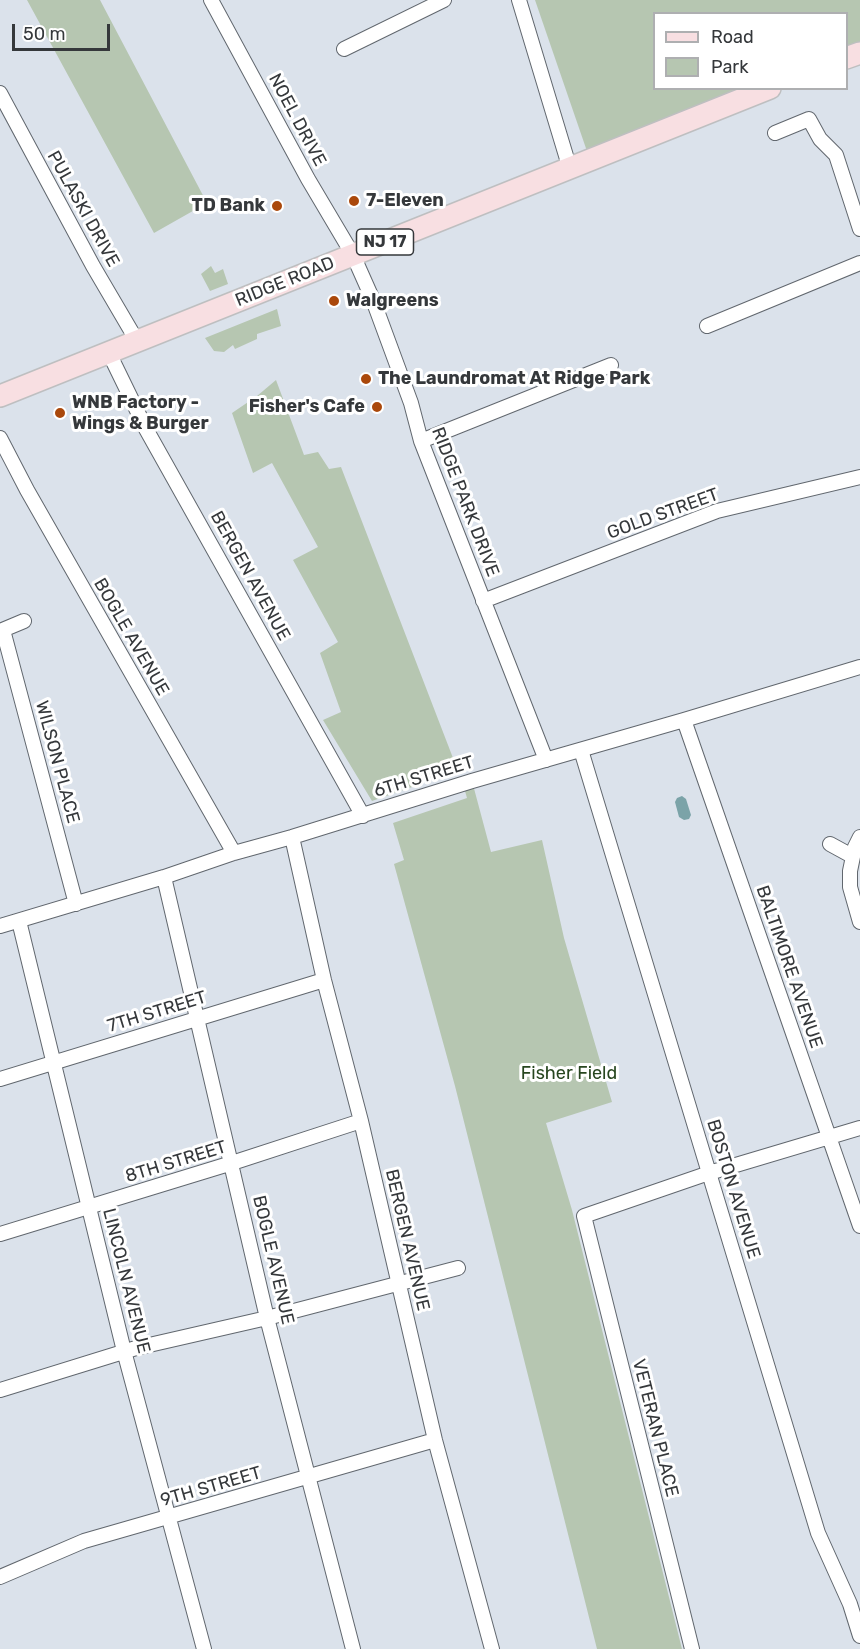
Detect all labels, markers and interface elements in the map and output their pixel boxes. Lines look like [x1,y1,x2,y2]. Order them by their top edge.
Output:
scale bar [15,12,112,50]
legend [653,12,848,90]
text: 50 m [23,23,66,45]
text: Road [711,26,754,48]
text: Park [711,56,748,78]
street label: NOEL DRIVE [264,70,330,170]
street label: PULASKI DRIVE [42,147,124,271]
place label: 7-Eleven [366,190,444,212]
marker: 7-Eleven [347,194,361,208]
place label: TD Bank [192,195,265,217]
marker: TD Bank [270,199,284,213]
road number: NJ 17 [356,229,414,255]
street label: RIDGE ROAD [232,252,338,312]
place label: Walgreens [346,290,439,312]
marker: Walgreens [327,294,341,308]
place label: The Laundromat At Ridge Park [378,368,650,390]
marker: The Laundromat At Ridge Park [359,372,373,386]
place label: WNB Factory - Wings & Burger [72,392,209,434]
place label: Fisher's Cafe [249,396,365,418]
marker: Fisher's Cafe [370,400,384,414]
marker: WNB Factory - Wings & Burger [53,406,67,420]
street label: RIDGE PARK DRIVE [427,424,503,580]
street label: GOLD STREET [604,484,722,544]
street label: BERGEN AVENUE [205,507,295,645]
street label: BOGLE AVENUE [89,575,173,699]
street label: WILSON PLACE [30,698,84,826]
street label: 6TH STREET [371,752,477,802]
street label: BALTIMORE AVENUE [751,883,827,1051]
street label: 7TH STREET [105,987,209,1037]
park label: Fisher Field [521,1063,617,1085]
street label: BOSTON AVENUE [702,1117,764,1261]
street label: 8TH STREET [123,1136,229,1188]
street label: BERGEN AVENUE [380,1167,434,1313]
street label: BOGLE AVENUE [248,1193,298,1327]
street label: LINCOLN AVENUE [98,1206,154,1356]
street label: VETERAN PLACE [627,1357,683,1499]
street label: 9TH STREET [158,1462,264,1512]

